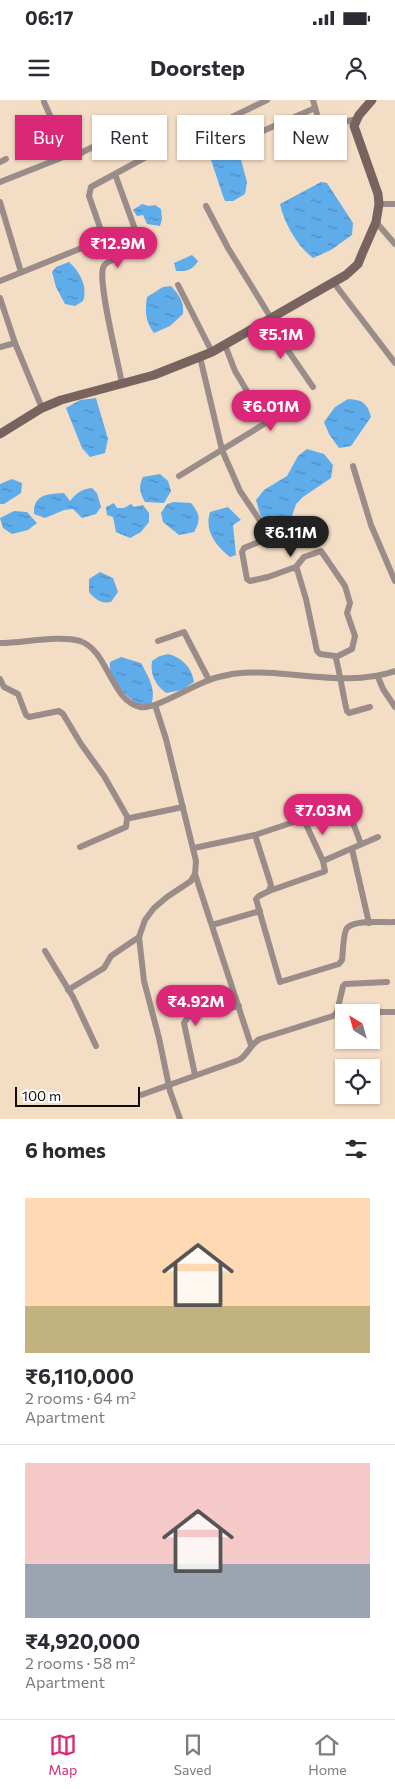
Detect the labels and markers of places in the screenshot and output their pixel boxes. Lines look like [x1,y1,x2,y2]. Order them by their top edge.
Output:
pin: ₹12.9M [77,226,159,269]
pin: ₹5.1M [246,318,316,360]
pin: ₹6.01M [230,390,312,432]
pin: ₹6.11M [250,516,332,558]
pin: ₹7.03M [282,794,364,836]
pin: ₹4.92M [155,984,237,1027]

